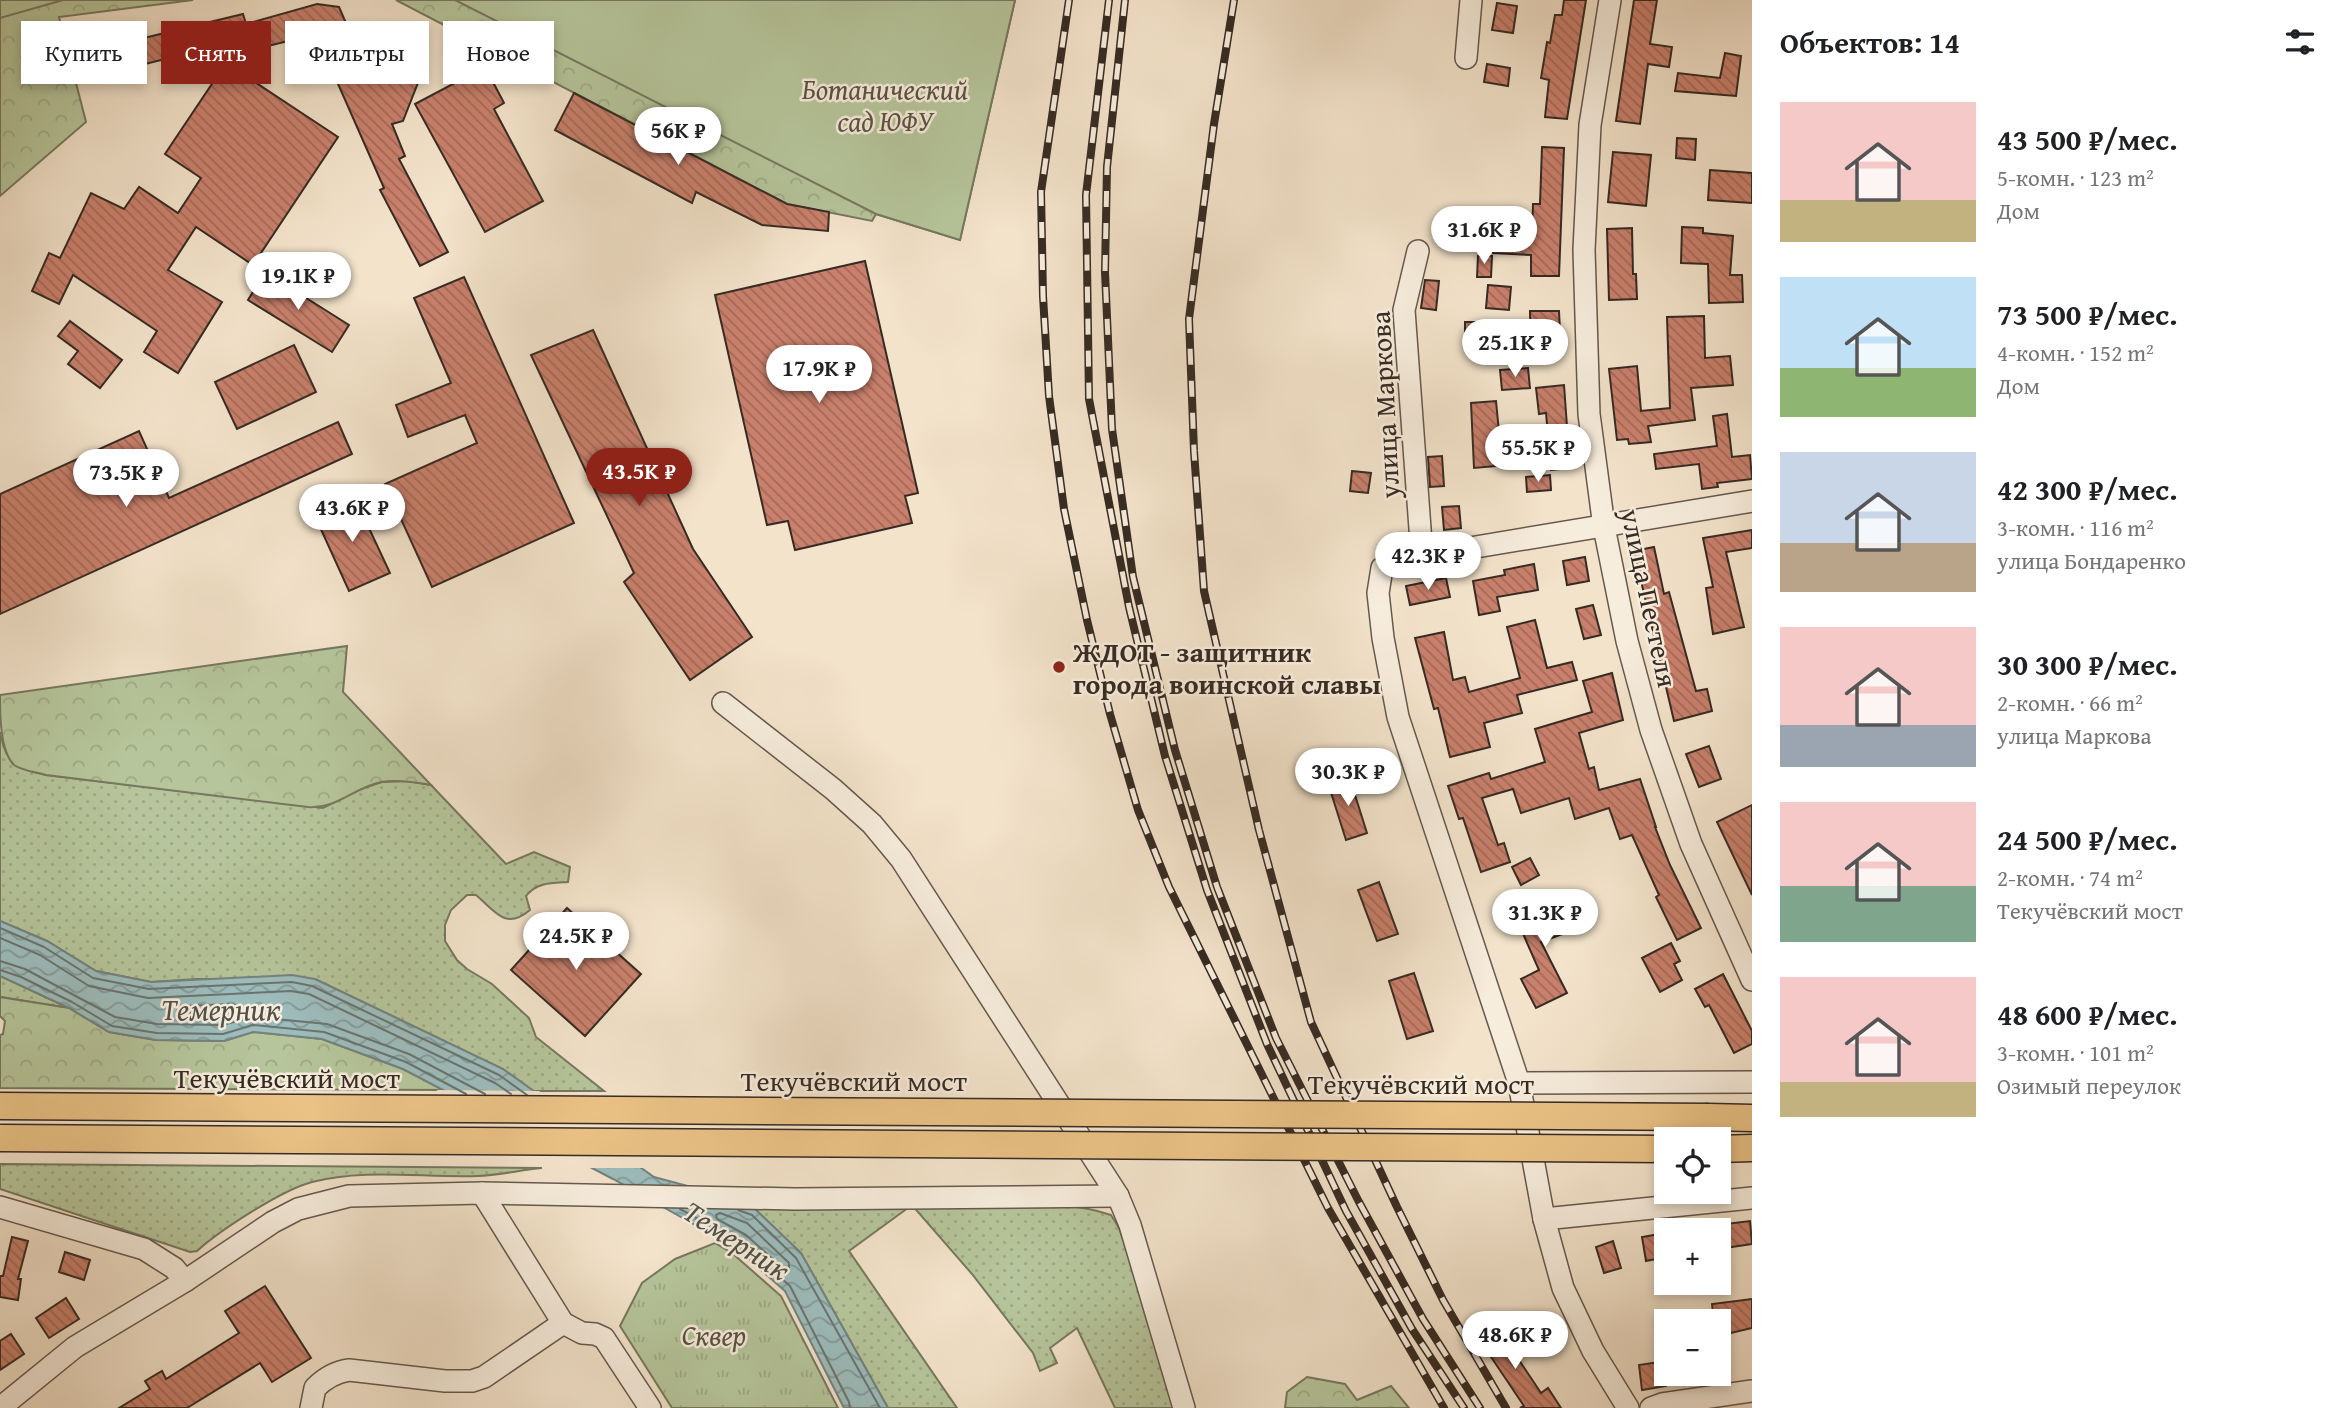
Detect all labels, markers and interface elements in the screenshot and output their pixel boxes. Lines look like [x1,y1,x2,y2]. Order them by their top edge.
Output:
text: Объектов: 14 [1780,20,1960,64]
chip: Купить [21,21,147,84]
chip: Снять [161,21,271,84]
chip: Фильтры [285,21,429,84]
chip: Новое [443,21,554,84]
icon: filters [2281,23,2319,61]
park label: Ботанический сад ЮФУ [802,68,968,141]
pin: 56K ₽ [629,108,727,167]
text: 56K ₽ [650,113,706,146]
text: 43 500 ₽/мес. [1997,117,2178,161]
icon: home [1836,130,1920,214]
text: 5-комн. · 123 m² [1997,161,2154,194]
text: Дом [1997,194,2040,227]
pin: 31.6K ₽ [1419,206,1549,266]
text: 31.6K ₽ [1447,212,1521,245]
pin: 19.1K ₽ [233,252,363,312]
text: 19.1K ₽ [261,258,335,291]
text: 73 500 ₽/мес. [1997,292,2178,336]
icon: home [1836,305,1920,389]
street label: улица Маркова [1359,309,1409,501]
pin: 25.1K ₽ [1450,320,1580,379]
text: 25.1K ₽ [1478,325,1552,358]
text: 4-комн. · 152 m² [1997,336,2154,369]
pin: 17.9K ₽ [754,346,884,405]
text: 17.9K ₽ [782,351,856,384]
text: Дом [1997,369,2040,402]
pin: 55.5K ₽ [1473,424,1603,484]
text: 55.5K ₽ [1501,430,1575,463]
pin: 43.5K ₽ [574,448,704,508]
pin: 73.5K ₽ [61,449,191,509]
text: 43.5K ₽ [602,454,676,487]
text: 73.5K ₽ [89,455,163,488]
text: 42 300 ₽/мес. [1997,467,2178,511]
icon: home [1836,480,1920,564]
pin: 43.6K ₽ [287,484,417,544]
text: 43.6K ₽ [315,490,389,523]
street label: улица Пестеля [1611,504,1689,691]
text: 3-комн. · 116 m² [1997,511,2154,544]
pin: 42.3K ₽ [1363,532,1493,592]
text: 42.3K ₽ [1391,538,1465,571]
text: улица Бондаренко [1997,544,2186,577]
place label: ЖДОТ - защитник города воинской славы [1072,631,1381,704]
text: 30 300 ₽/мес. [1997,642,2178,686]
icon: home [1836,655,1920,739]
marker: ЖДОТ - защитник города воинской славы [1051,659,1067,675]
text: 2-комн. · 66 m² [1997,686,2143,719]
text: улица Маркова [1997,719,2152,752]
pin: 30.3K ₽ [1283,748,1413,808]
text: 30.3K ₽ [1311,754,1385,787]
text: 24 500 ₽/мес. [1997,817,2178,861]
icon: home [1836,830,1920,914]
text: 2-комн. · 74 m² [1997,861,2143,894]
pin: 31.3K ₽ [1480,890,1610,949]
text: Текучёвский мост [1997,894,2183,927]
text: 31.3K ₽ [1508,895,1582,928]
pin: 24.5K ₽ [511,912,641,972]
text: 24.5K ₽ [539,918,613,951]
water label: Темерник [161,987,281,1031]
text: 48 600 ₽/мес. [1997,992,2178,1036]
icon: home [1836,1005,1920,1089]
text: 3-комн. · 101 m² [1997,1036,2154,1069]
street label: Текучёвский мост [174,1057,401,1098]
street label: Текучёвский мост [741,1060,968,1101]
street label: Текучёвский мост [1308,1063,1535,1104]
text: Озимый переулок [1997,1069,2181,1102]
map controls [1654,1127,1731,1386]
button: locate [1654,1127,1731,1204]
water label: Темерник [675,1189,799,1291]
button: + [1654,1218,1731,1295]
button: − [1654,1309,1731,1386]
pin: 48.6K ₽ [1450,1312,1580,1371]
park label: Сквер [682,1314,746,1355]
text: 48.6K ₽ [1478,1317,1552,1350]

